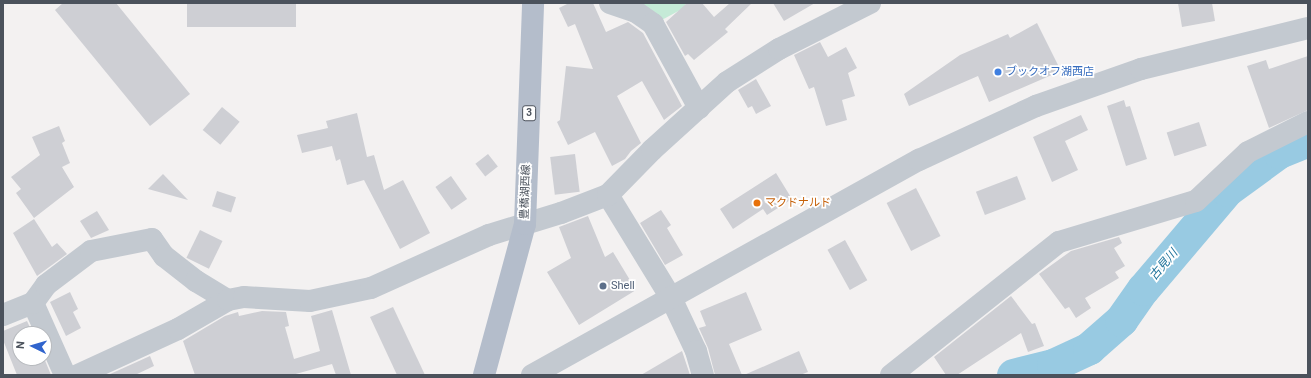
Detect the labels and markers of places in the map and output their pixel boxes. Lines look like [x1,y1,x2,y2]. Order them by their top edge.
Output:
place label: ブックオフ湖西店 [1006,65,1094,79]
marker: ブックオフ湖西店 [993,67,1003,77]
place label: マクドナルド [765,196,831,210]
marker: マクドナルド [752,198,762,208]
place label: Shell [611,279,635,293]
marker: Shell [598,281,608,291]

